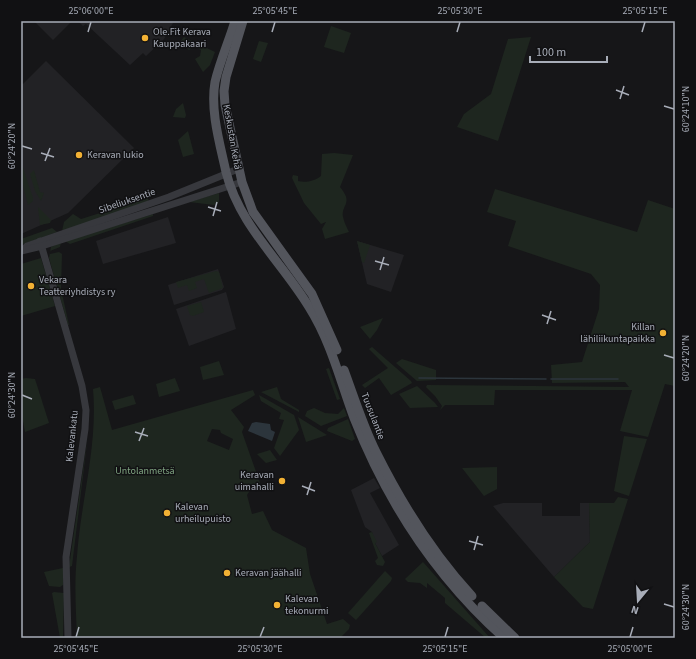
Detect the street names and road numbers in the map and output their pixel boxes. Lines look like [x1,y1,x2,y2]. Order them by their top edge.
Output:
street label: Keskustan Kehä [219,103,245,171]
street label: Sibeliuksentie [97,185,157,217]
street label: Tuusulantie [358,390,388,442]
street label: Kalevankatu [62,409,82,463]

